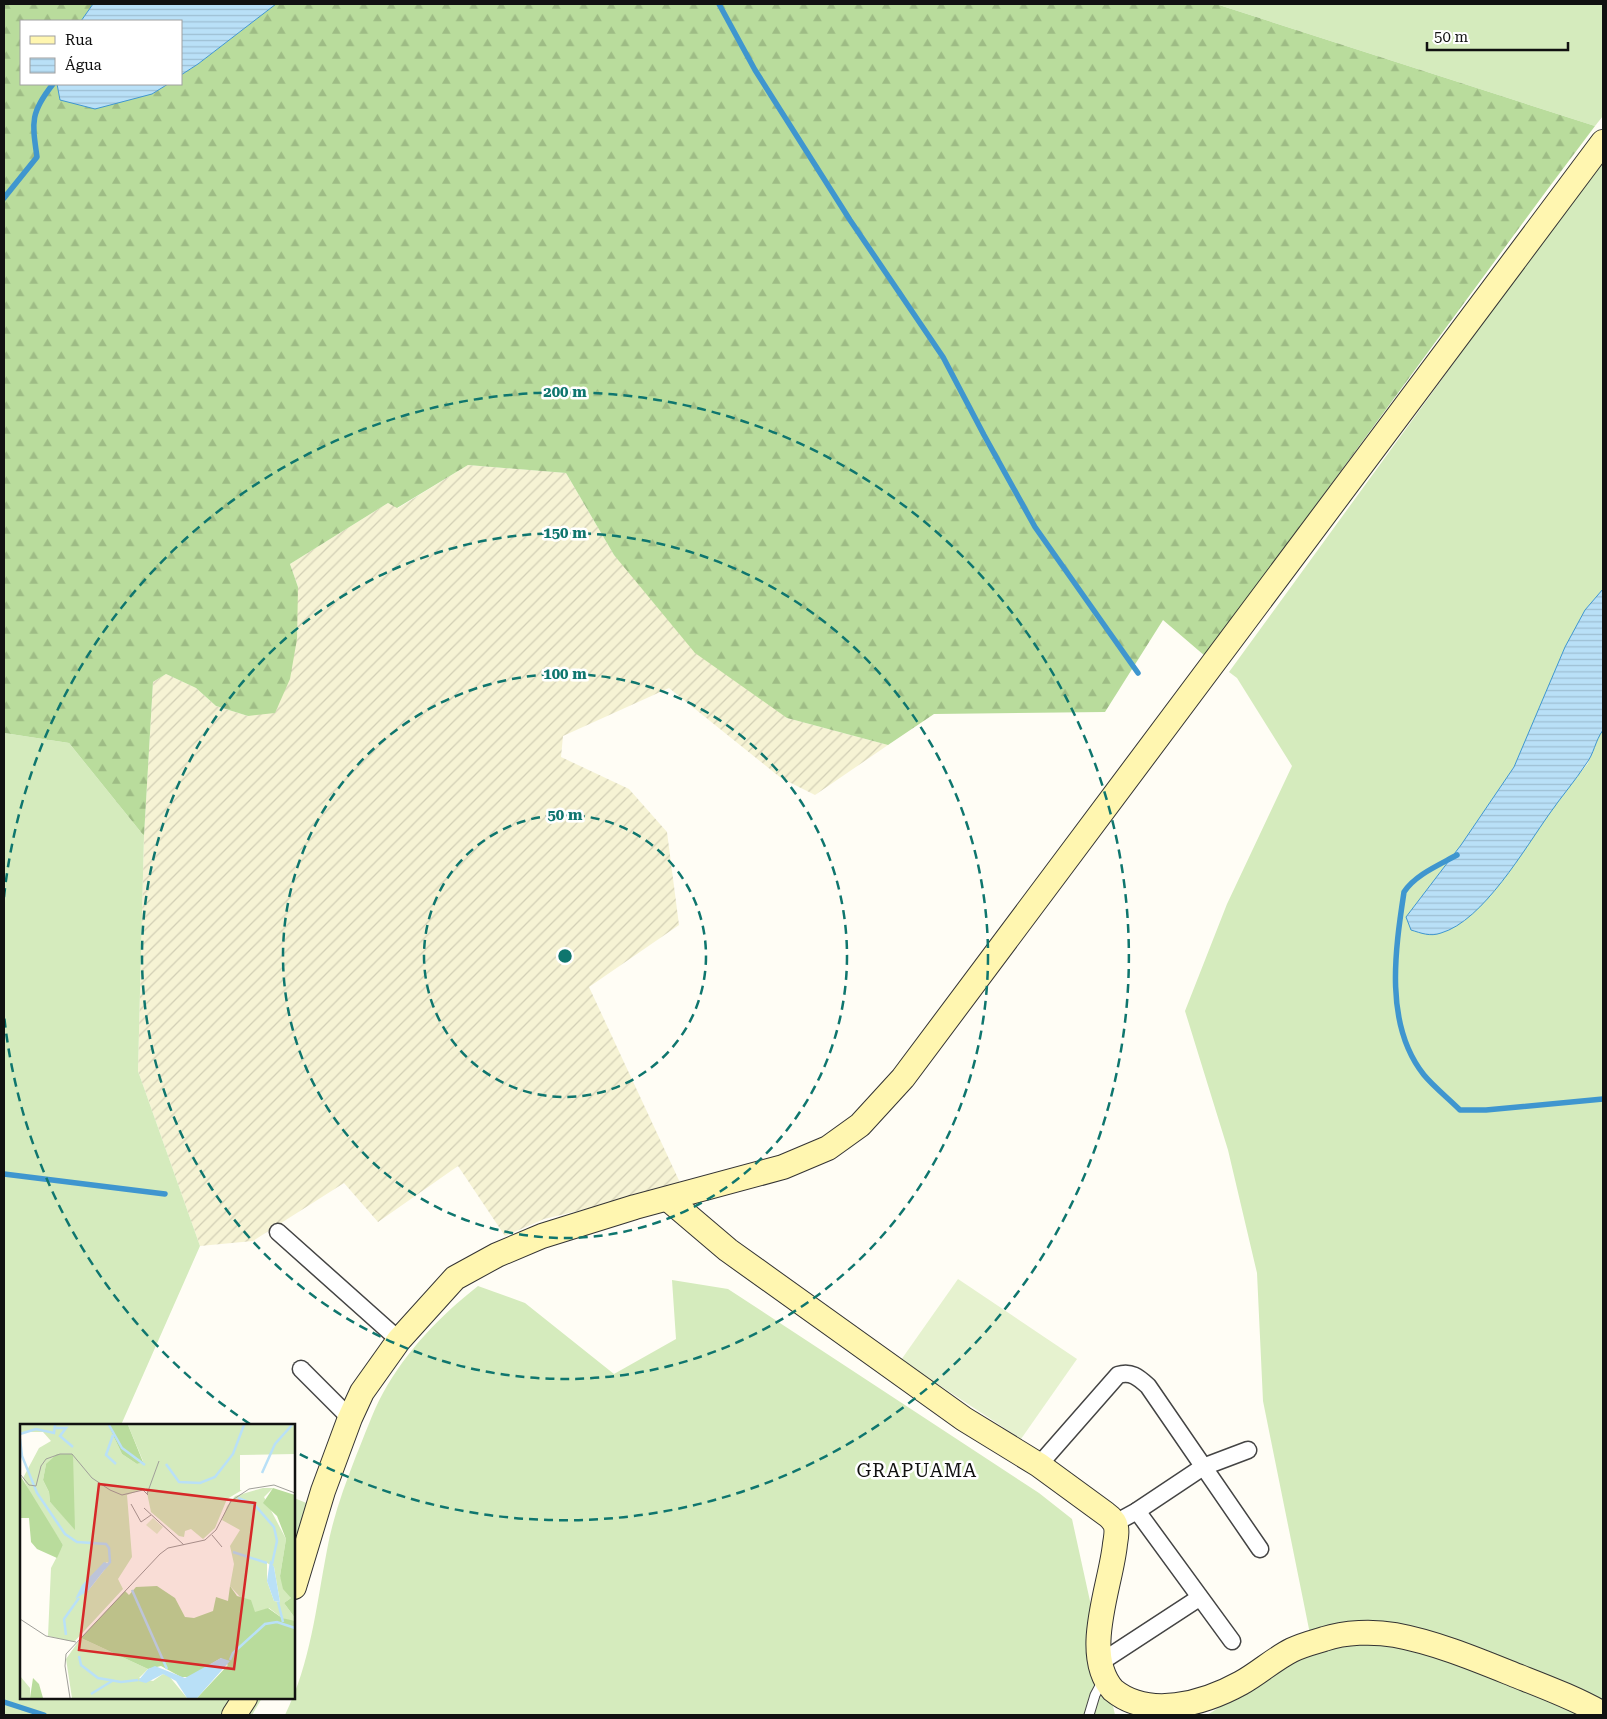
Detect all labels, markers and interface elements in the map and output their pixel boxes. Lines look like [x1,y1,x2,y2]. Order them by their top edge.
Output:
legend [20,20,182,85]
scale bar [1427,20,1568,52]
text: 50 m [1434,28,1469,46]
text: Rua [65,31,93,49]
text: Água [65,56,102,74]
text: 200 m [543,383,587,401]
text: 150 m [543,524,587,542]
text: 100 m [543,665,587,683]
text: 50 m [547,806,583,824]
centre of rings [556,947,574,965]
inset map [20,1424,295,1699]
district label: GRAPUAMA [857,1459,977,1482]

